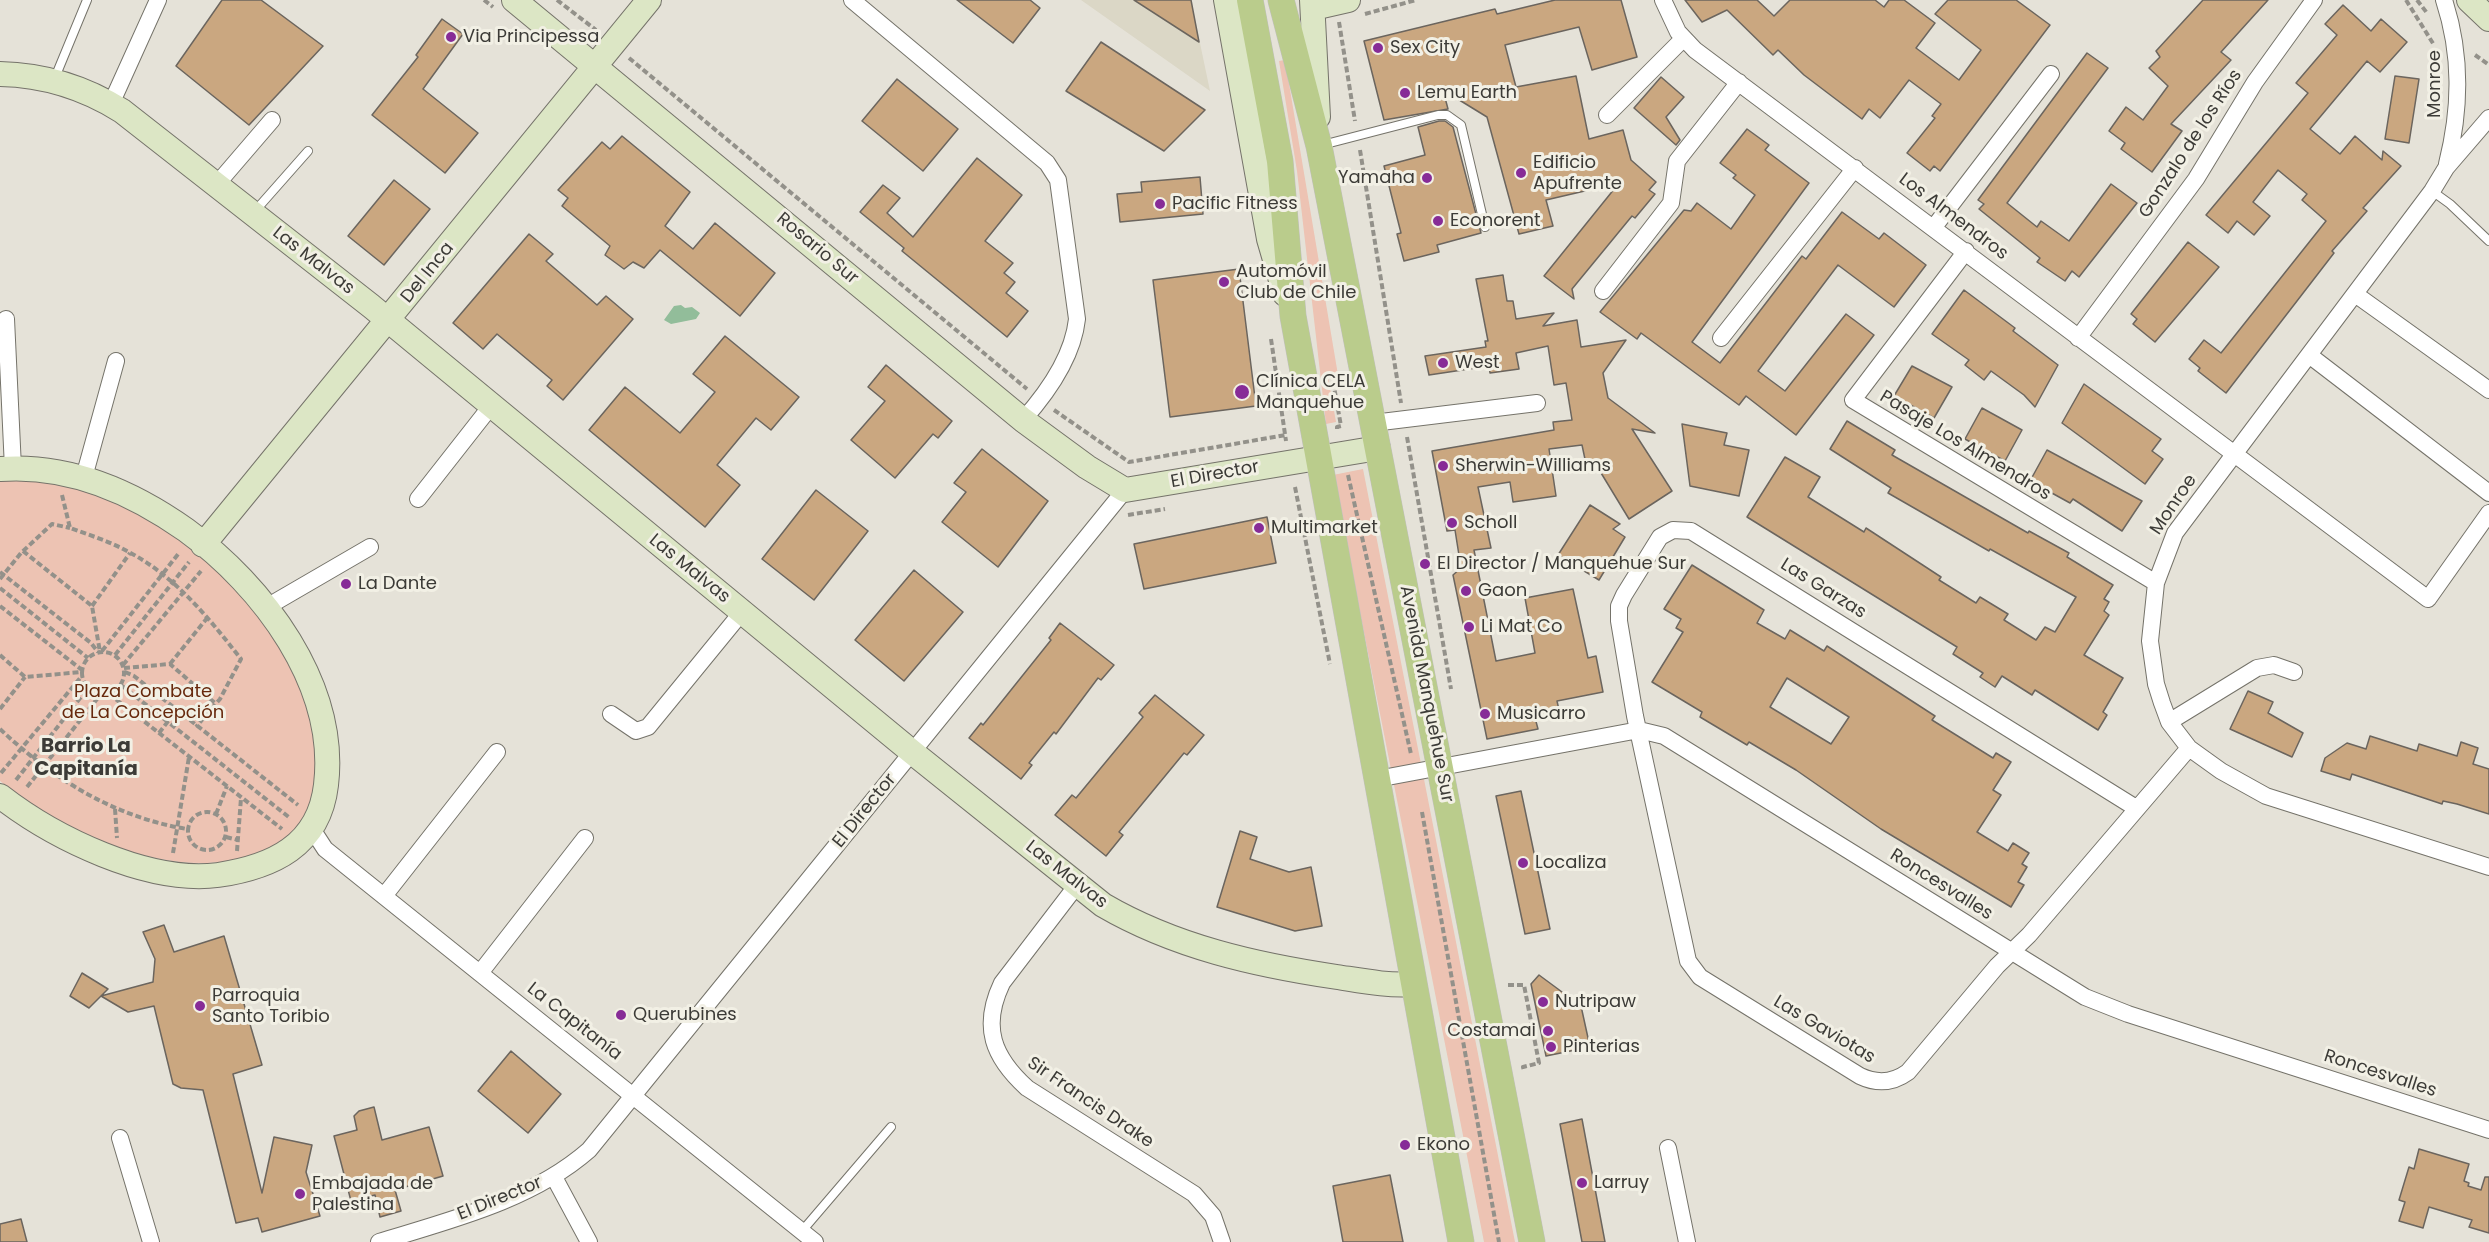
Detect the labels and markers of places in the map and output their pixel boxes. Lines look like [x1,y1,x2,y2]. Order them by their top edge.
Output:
place label: Via Principessa [463,26,599,48]
marker: Via Principessa [444,30,458,44]
place label: Sex City [1390,37,1460,59]
marker: Sex City [1371,41,1385,55]
place label: Lemu Earth [1417,82,1517,104]
marker: Lemu Earth [1398,86,1412,100]
place label: Edificio Apufrente [1533,152,1622,195]
marker: Edificio Apufrente [1514,166,1528,180]
place label: Yamaha [1338,167,1415,189]
marker: Yamaha [1420,171,1434,185]
place label: Pacific Fitness [1172,193,1298,215]
marker: Pacific Fitness [1153,197,1167,211]
place label: Econorent [1450,210,1541,232]
marker: Econorent [1431,214,1445,228]
place label: Automóvil Club de Chile [1236,261,1356,304]
marker: Automóvil Club de Chile [1217,275,1231,289]
place label: West [1455,352,1500,374]
marker: West [1436,356,1450,370]
place label: Clínica CELA Manquehue [1256,371,1366,413]
marker: Clínica CELA Manquehue [1233,383,1251,401]
place label: Sherwin-Williams [1455,455,1611,477]
marker: Sherwin-Williams [1436,459,1450,473]
place label: Scholl [1464,512,1517,534]
marker: Scholl [1445,516,1459,530]
place label: Multimarket [1271,517,1378,539]
marker: Multimarket [1252,521,1266,535]
place label: El Director / Manquehue Sur [1437,553,1686,575]
marker: El Director / Manquehue Sur [1418,557,1432,571]
place label: La Dante [358,573,437,595]
marker: La Dante [339,577,353,591]
place label: Gaon [1478,580,1527,602]
marker: Gaon [1459,584,1473,598]
place label: Li Mat Co [1481,616,1562,638]
marker: Li Mat Co [1462,620,1476,634]
place label: Musicarro [1497,703,1586,725]
marker: Musicarro [1478,707,1492,721]
place label: Localiza [1535,852,1607,874]
marker: Localiza [1516,856,1530,870]
place label: Parroquia Santo Toribio [212,985,330,1028]
place label: Nutripaw [1555,991,1636,1013]
marker: Nutripaw [1536,995,1550,1009]
marker: Parroquia Santo Toribio [193,999,207,1013]
place label: Querubines [633,1004,737,1026]
marker: Querubines [614,1008,628,1022]
place label: Costamai [1447,1020,1536,1042]
marker: Costamai [1541,1024,1555,1038]
place label: Pinterias [1563,1036,1640,1058]
marker: Pinterias [1544,1040,1558,1054]
place label: Ekono [1417,1134,1470,1156]
marker: Ekono [1398,1138,1412,1152]
place label: Larruy [1594,1172,1649,1194]
place label: Embajada de Palestina [312,1173,433,1216]
marker: Larruy [1575,1176,1589,1190]
marker: Embajada de Palestina [293,1187,307,1201]

